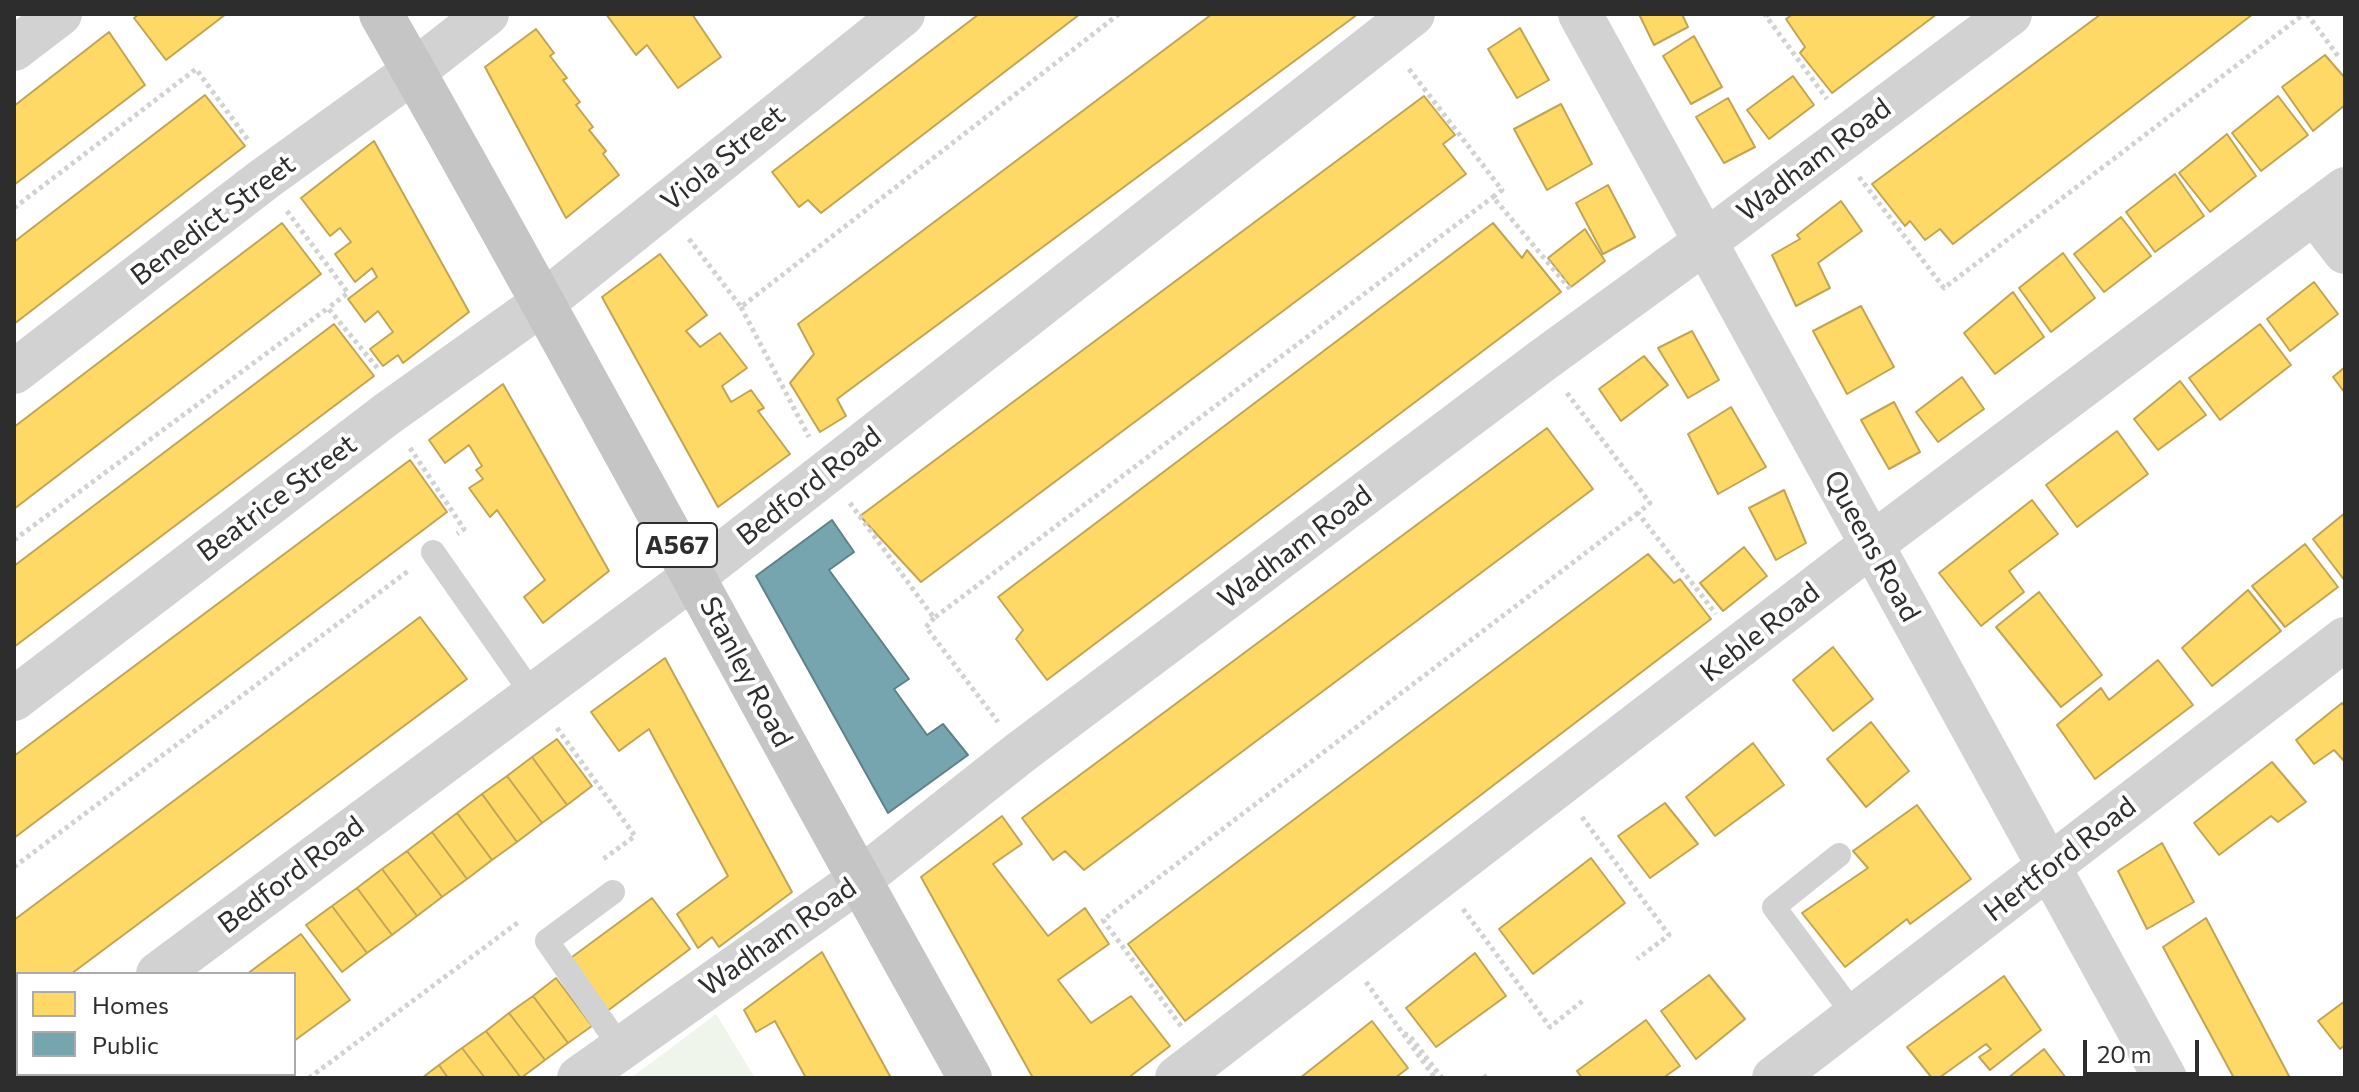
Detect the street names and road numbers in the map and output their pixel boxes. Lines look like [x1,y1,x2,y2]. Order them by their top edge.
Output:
street label: Wadham Road [1731,91,1897,229]
street label: Viola Street [654,98,792,218]
street label: Benedict Street [124,147,302,293]
street label: Bedford Road [730,419,888,553]
street label: Beatrice Street [191,427,363,569]
street label: Queens Road [1817,465,1927,627]
street label: Wadham Road [1212,478,1378,616]
road number: A567 [637,523,717,567]
street label: Keble Road [1694,575,1826,689]
street label: Stanley Road [692,591,800,753]
street label: Hertford Road [1977,789,2143,929]
street label: Bedford Road [212,809,370,941]
street label: Wadham Road [693,871,863,1003]

